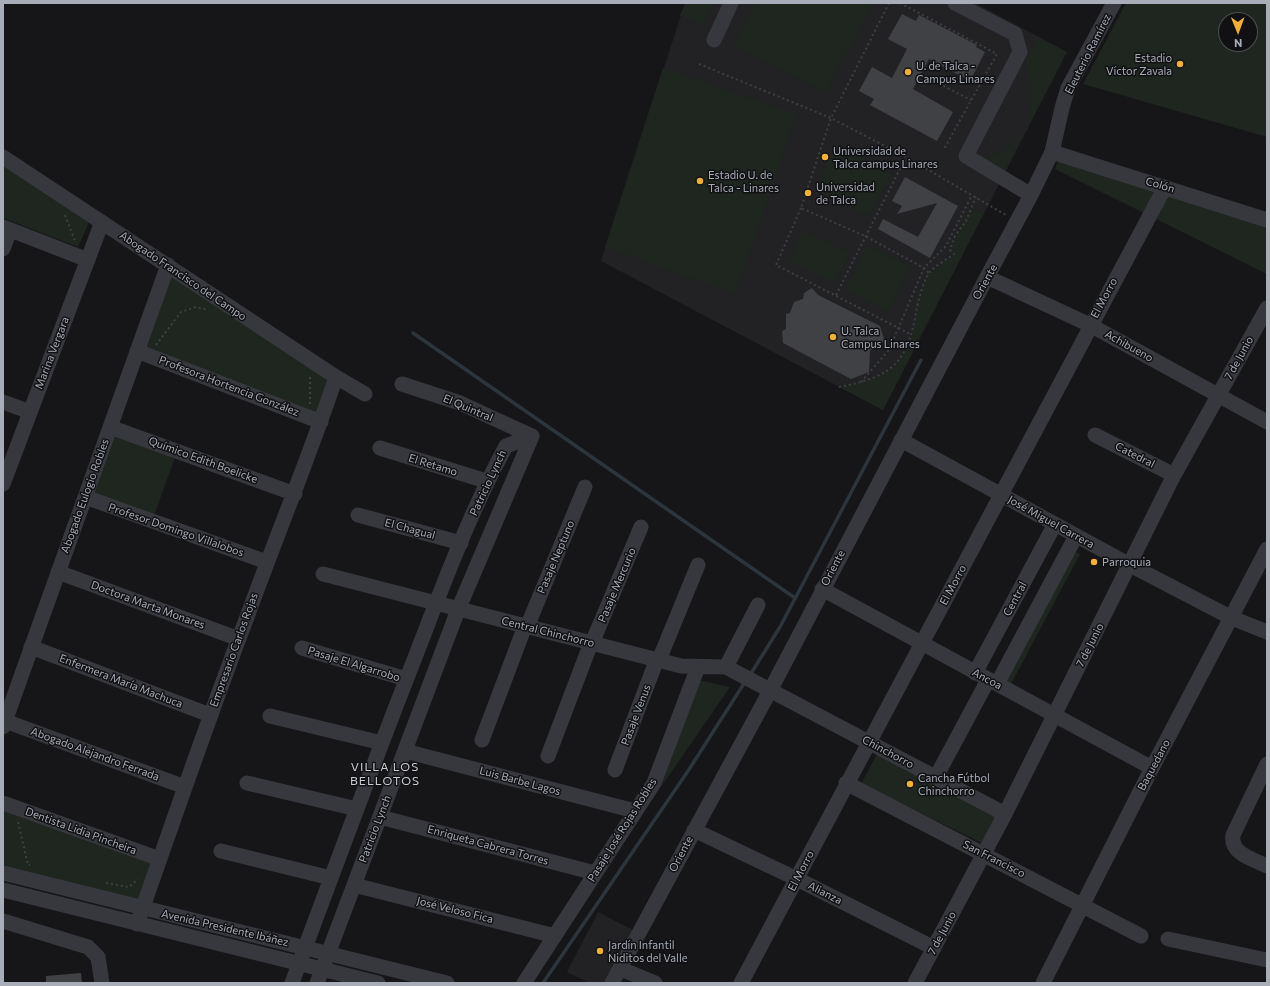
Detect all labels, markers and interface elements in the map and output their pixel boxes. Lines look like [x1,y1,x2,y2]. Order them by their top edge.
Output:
street label: Eleuterio Ramírez [1062,12,1114,96]
north arrow [1218,12,1258,52]
text: N [1234,37,1242,50]
place label: Estadio Víctor Zavala [1106,51,1172,77]
place label: U. de Talca - Campus Linares [916,59,995,85]
marker: Estadio Víctor Zavala [1175,59,1185,69]
marker: U. de Talca - Campus Linares [903,67,913,77]
place label: Universidad de Talca campus Linares [833,144,938,170]
marker: Universidad de Talca campus Linares [820,152,830,162]
place label: Estadio U. de Talca - Linares [708,168,779,194]
street label: Colón [1144,174,1176,196]
marker: Estadio U. de Talca - Linares [695,176,705,186]
place label: Universidad de Talca [816,180,875,206]
marker: Universidad de Talca [803,188,813,198]
street label: Abogado Francisco del Campo [117,229,249,323]
street label: Oriente [970,262,1000,302]
street label: El Morro [1088,276,1120,320]
street label: Marina Vergara [32,315,72,391]
place label: U. Talca Campus Linares [841,324,920,350]
street label: Achibueno [1103,327,1155,365]
marker: U. Talca Campus Linares [828,332,838,342]
street label: 7 de Junio [1222,334,1256,382]
street label: Profesora Hortencia González [157,353,301,419]
street label: El Quintral [441,392,495,424]
street label: Químico Edith Boelicke [147,434,259,486]
street label: Abogado Eulogio Robles [58,437,112,555]
street label: Catedral [1113,439,1157,471]
street label: Patricio Lynch [467,448,509,518]
street label: El Retamo [407,451,459,479]
street label: José Miguel Carrera [1006,493,1096,551]
street label: Profesor Domingo Villalobos [106,501,246,559]
street label: El Chagual [383,516,437,542]
street label: Pasaje Neptuno [535,518,577,596]
street label: Pasaje Mercurio [595,546,639,624]
street label: Oriente [818,548,848,588]
place label: Parroquia [1102,555,1151,569]
marker: Parroquia [1089,557,1099,567]
street label: El Morro [937,563,969,607]
street label: Doctora Marta Monares [89,578,207,632]
street label: Central [1000,580,1030,618]
street label: Empresario Carlos Rojas [207,591,261,709]
street label: Central Chinchorro [500,614,596,650]
street label: 7 de Junio [1073,621,1107,669]
street label: Pasaje El Algarrobo [306,644,402,684]
street label: Enfermera María Machuca [57,651,185,711]
street label: Ancoa [970,666,1004,692]
street label: Pasaje Venus [618,683,654,747]
street label: Abogado Alejandro Ferrada [29,725,161,783]
street label: Chinchorro [860,733,916,771]
street label: Baquedano [1135,737,1173,793]
district label: VILLA LOS BELLOTOS [350,760,420,788]
street label: Luis Barbe Lagos [478,764,562,798]
place label: Cancha Fútbol Chinchorro [918,771,990,797]
street label: Pasaje José Rojas Robles [585,776,659,884]
marker: Cancha Fútbol Chinchorro [905,779,915,789]
street label: Patricio Lynch [356,793,394,865]
street label: Dentista Lidia Pincheira [24,805,138,857]
street label: Enriqueta Cabrera Torres [426,822,550,868]
street label: Oriente [666,834,696,874]
street label: San Francisco [961,838,1027,880]
street label: El Morro [785,849,817,893]
street label: Alianza [806,879,844,907]
street label: José Veloso Fica [415,894,495,926]
street label: Avenida Presidente Ibáñez [160,907,290,949]
street label: 7 de Junio [925,909,959,957]
place label: Jardín Infantil Niditos del Valle [608,938,687,964]
marker: Jardín Infantil Niditos del Valle [595,946,605,956]

